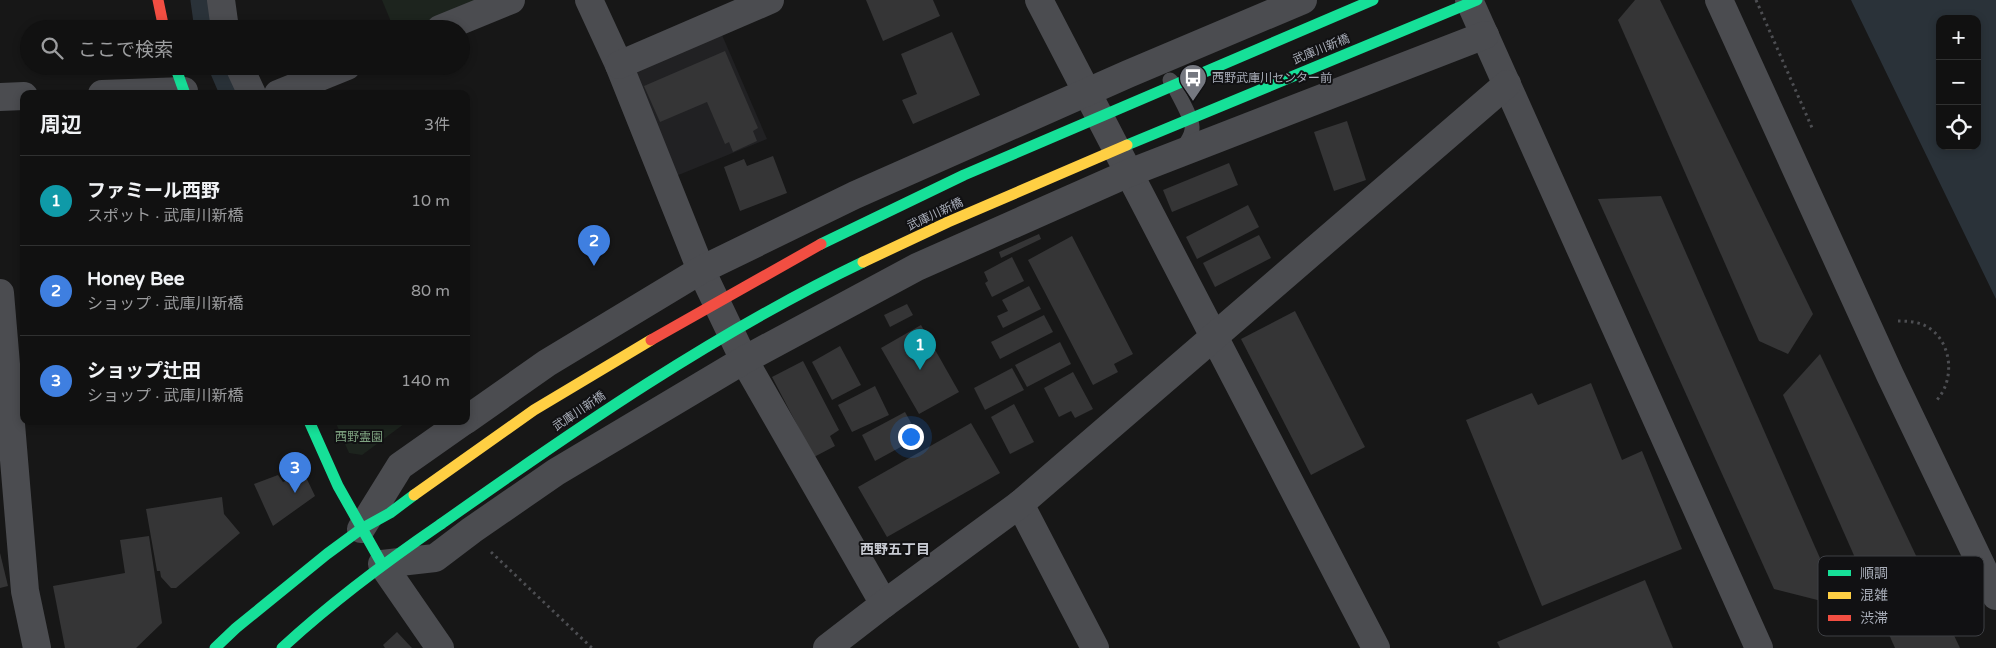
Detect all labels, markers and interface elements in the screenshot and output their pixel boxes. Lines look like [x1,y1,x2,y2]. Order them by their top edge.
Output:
map controls [1936,15,1981,150]
button: + [1936,15,1981,60]
search box [20,20,470,75]
street label: 武庫川新橋 [1291,31,1351,67]
icon: search [38,34,66,62]
text: ここで検索 [78,39,173,61]
button: − [1936,60,1981,105]
bus stop icon: 西野武庫川センター前 [1178,63,1208,102]
place label: 西野武庫川センター前 [1212,71,1332,85]
button: locate [1936,105,1981,150]
text: 周辺 [40,113,82,138]
text: 3件 [424,115,450,135]
text: ファミール西野 [87,180,220,202]
text: 1 [51,191,61,211]
text: 10 m [411,191,450,211]
street label: 武庫川新橋 [905,195,965,233]
text: スポット · 武庫川新橋 [87,206,243,226]
pin: 2 [578,225,610,266]
text: Honey Bee [87,268,185,290]
text: 2 [51,281,61,301]
text: 80 m [411,281,450,301]
text: ショップ · 武庫川新橋 [87,294,243,314]
pin: 1 [904,329,936,370]
text: ショップ辻田 [87,360,201,382]
text: 3 [51,371,61,391]
text: 140 m [401,371,450,391]
text: ショップ · 武庫川新橋 [87,386,243,406]
street label: 武庫川新橋 [550,388,608,434]
your location [898,424,924,450]
park label: 西野霊園 [335,430,383,444]
pin: 3 [279,452,311,493]
district label: 西野五丁目 [860,541,930,558]
legend [1818,556,1984,636]
text: 順調 [1860,565,1888,582]
text: 混雑 [1860,587,1888,604]
text: 渋滞 [1860,610,1888,627]

